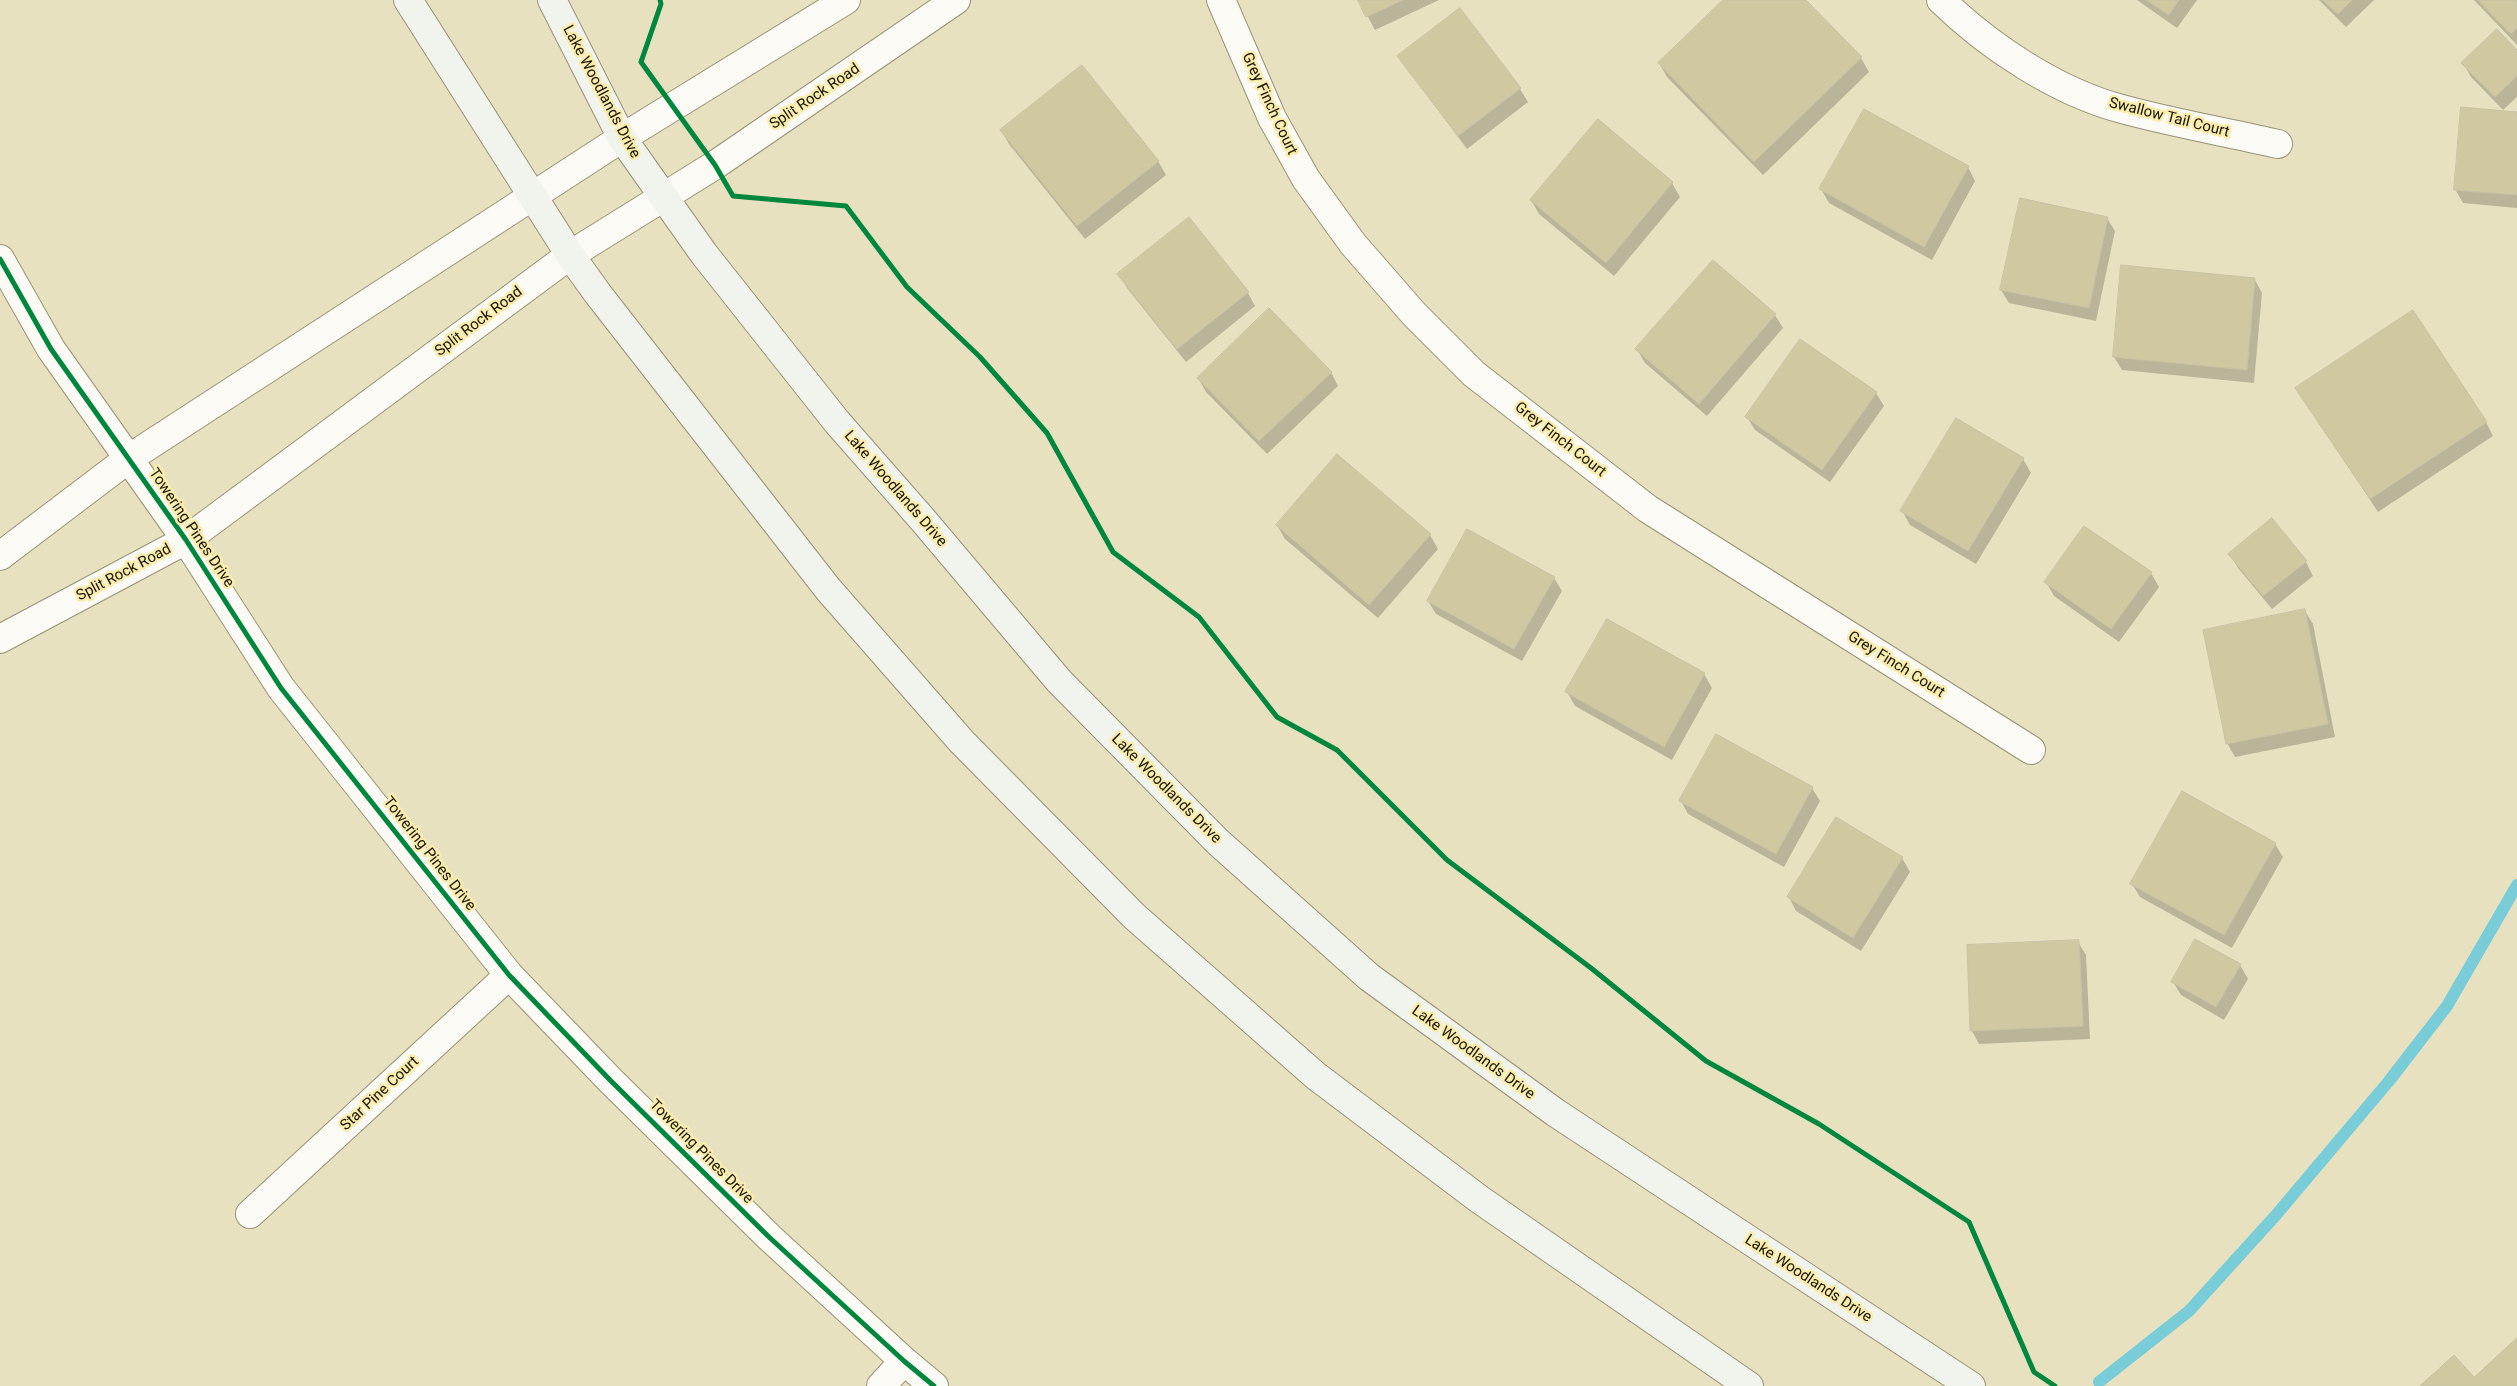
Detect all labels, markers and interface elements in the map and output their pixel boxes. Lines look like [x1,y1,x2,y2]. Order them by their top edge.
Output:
street label: Lake Woodlands Drive [558,23,644,161]
street label: Grey Finch Court [1237,50,1301,158]
street label: Split Rock Road [767,60,863,134]
street label: Swallow Tail Court [2107,94,2231,142]
street label: Split Rock Road [432,283,526,361]
street label: Grey Finch Court [1511,399,1609,481]
street label: Lake Woodlands Drive [840,427,950,551]
street label: Towering Pines Drive [144,465,238,591]
street label: Split Rock Road [74,540,174,606]
street label: Grey Finch Court [1844,628,1948,702]
street label: Lake Woodlands Drive [1107,730,1225,848]
street label: Towering Pines Drive [379,793,479,915]
street label: Lake Woodlands Drive [1408,1002,1538,1104]
street label: Star Pine Court [337,1053,423,1135]
street label: Towering Pines Drive [645,1096,757,1208]
street label: Lake Woodlands Drive [1741,1231,1875,1327]

